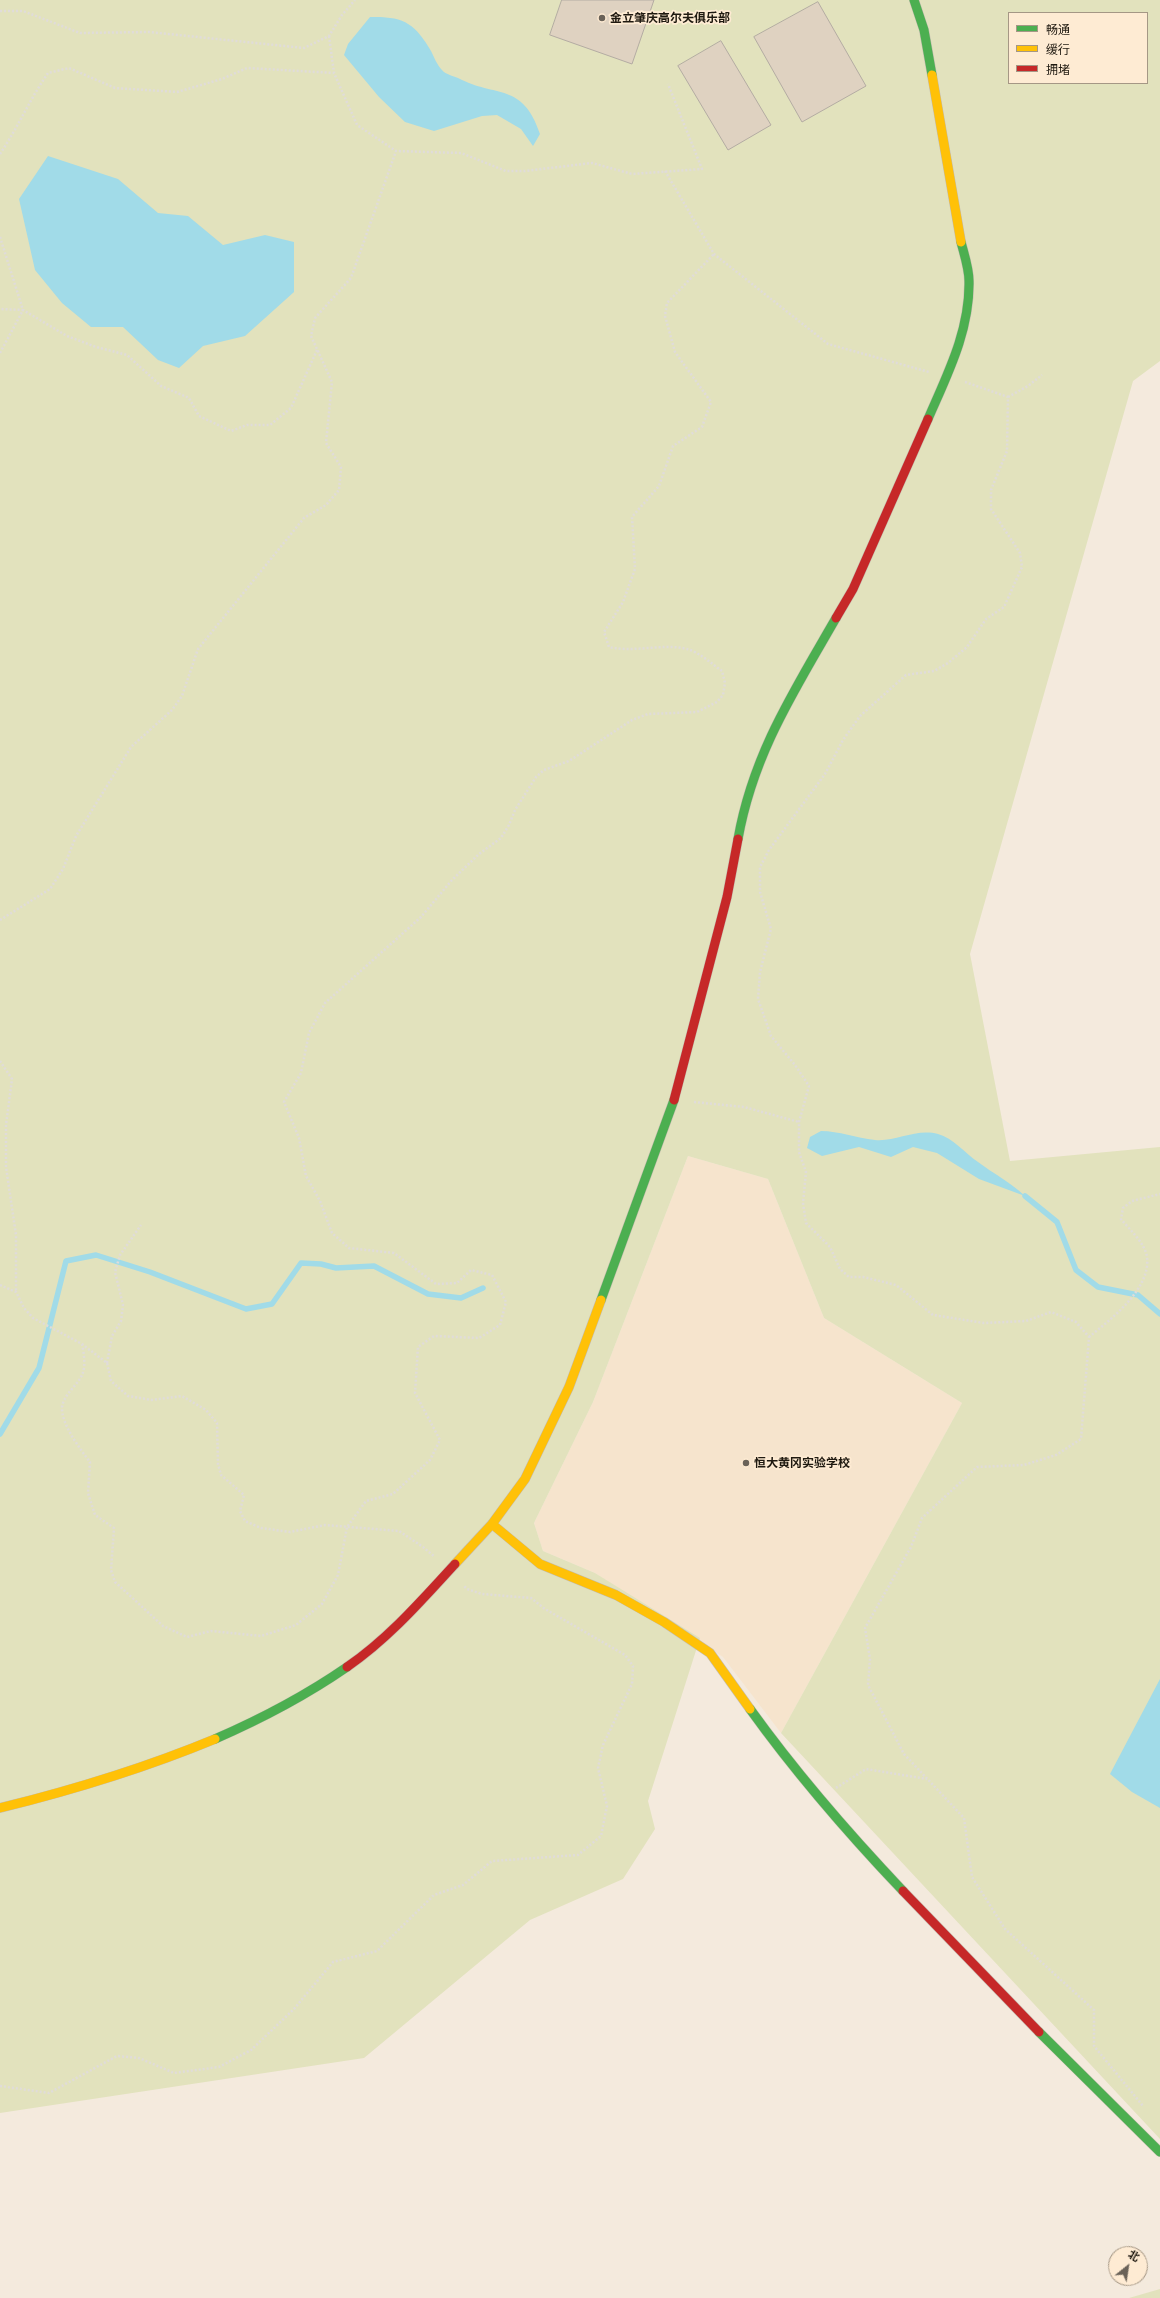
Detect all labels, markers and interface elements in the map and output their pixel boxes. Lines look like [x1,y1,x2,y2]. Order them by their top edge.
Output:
place label: 金立肇庆高尔夫俱乐部 [610,11,730,25]
legend [1008,12,1148,84]
marker: 金立肇庆高尔夫俱乐部 [597,13,607,23]
text: 畅通 [1046,23,1070,37]
text: 缓行 [1046,43,1070,57]
text: 拥堵 [1046,63,1070,77]
place label: 恒大黄冈实验学校 [754,1456,850,1470]
marker: 恒大黄冈实验学校 [741,1458,751,1468]
north arrow [1108,2246,1148,2286]
text: 北 [1126,2248,1142,2264]

